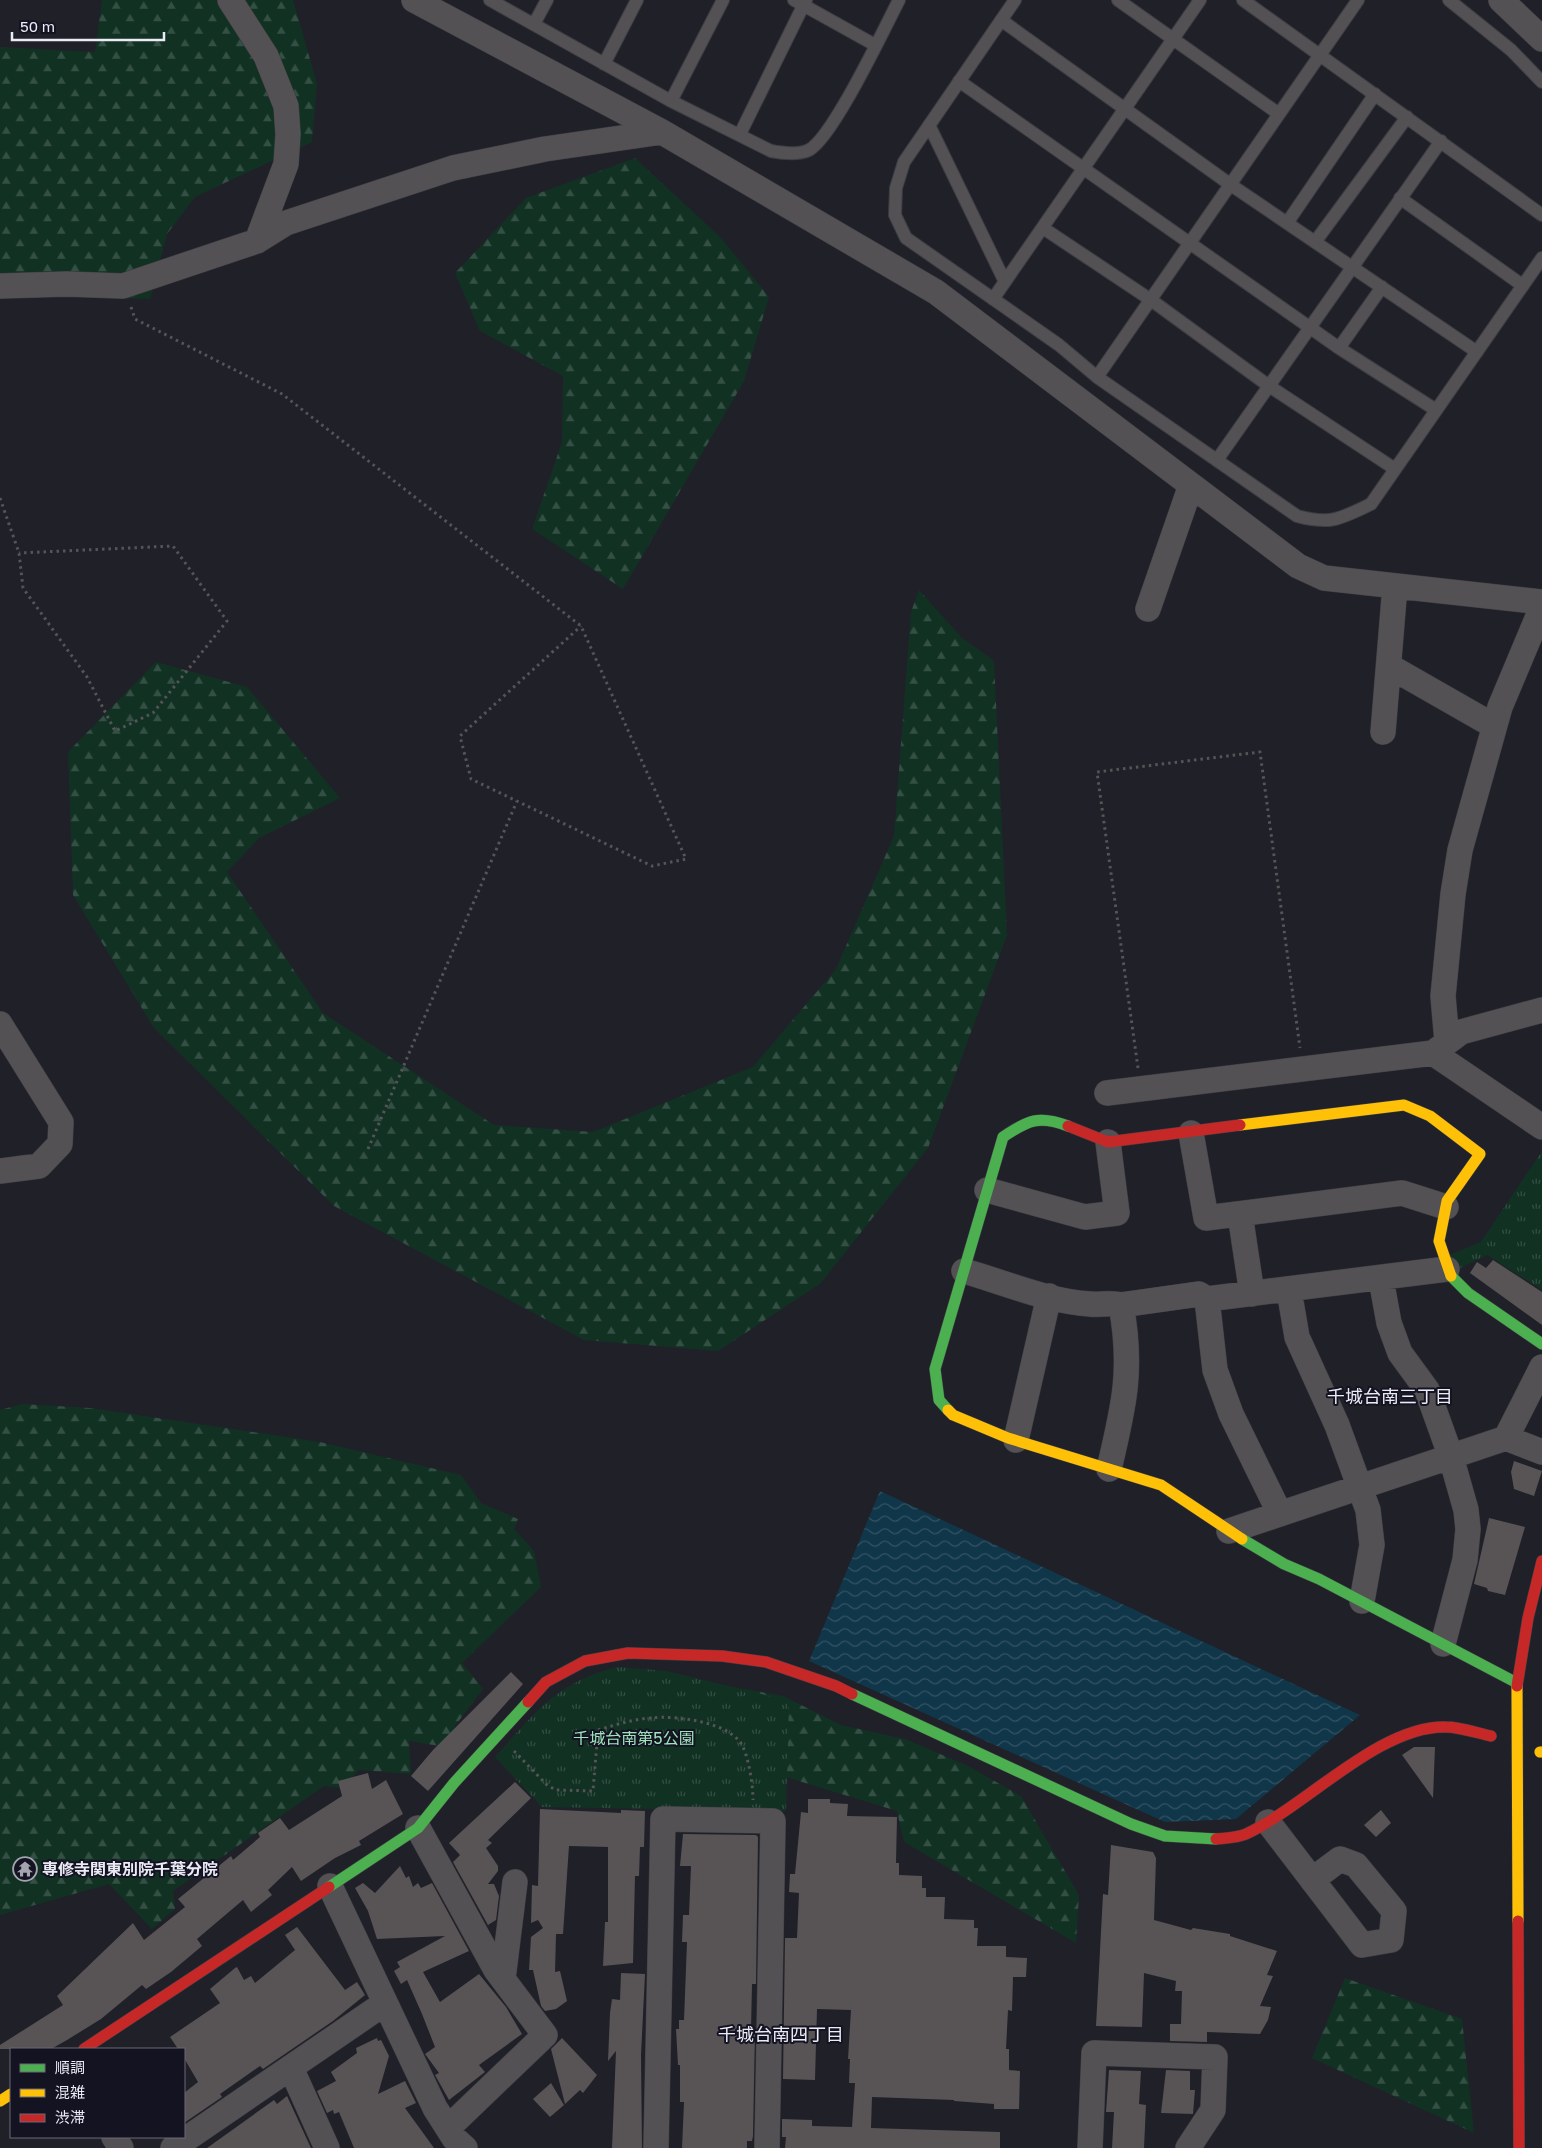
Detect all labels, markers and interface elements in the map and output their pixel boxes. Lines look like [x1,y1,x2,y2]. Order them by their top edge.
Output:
scale bar [12,10,165,42]
text: 50 m [20,17,55,35]
district label: 千城台南三丁目 [1327,1385,1453,1407]
park label: 千城台南第5公園 [573,1728,695,1748]
temple icon: 専修寺関東別院千葉分院 [12,1856,38,1882]
place label: 専修寺関東別院千葉分院 [42,1859,218,1879]
district label: 千城台南四丁目 [718,2023,844,2045]
legend [10,2048,185,2138]
text: 順調 [55,2058,85,2076]
text: 混雑 [55,2083,85,2101]
text: 渋滞 [55,2108,85,2126]

